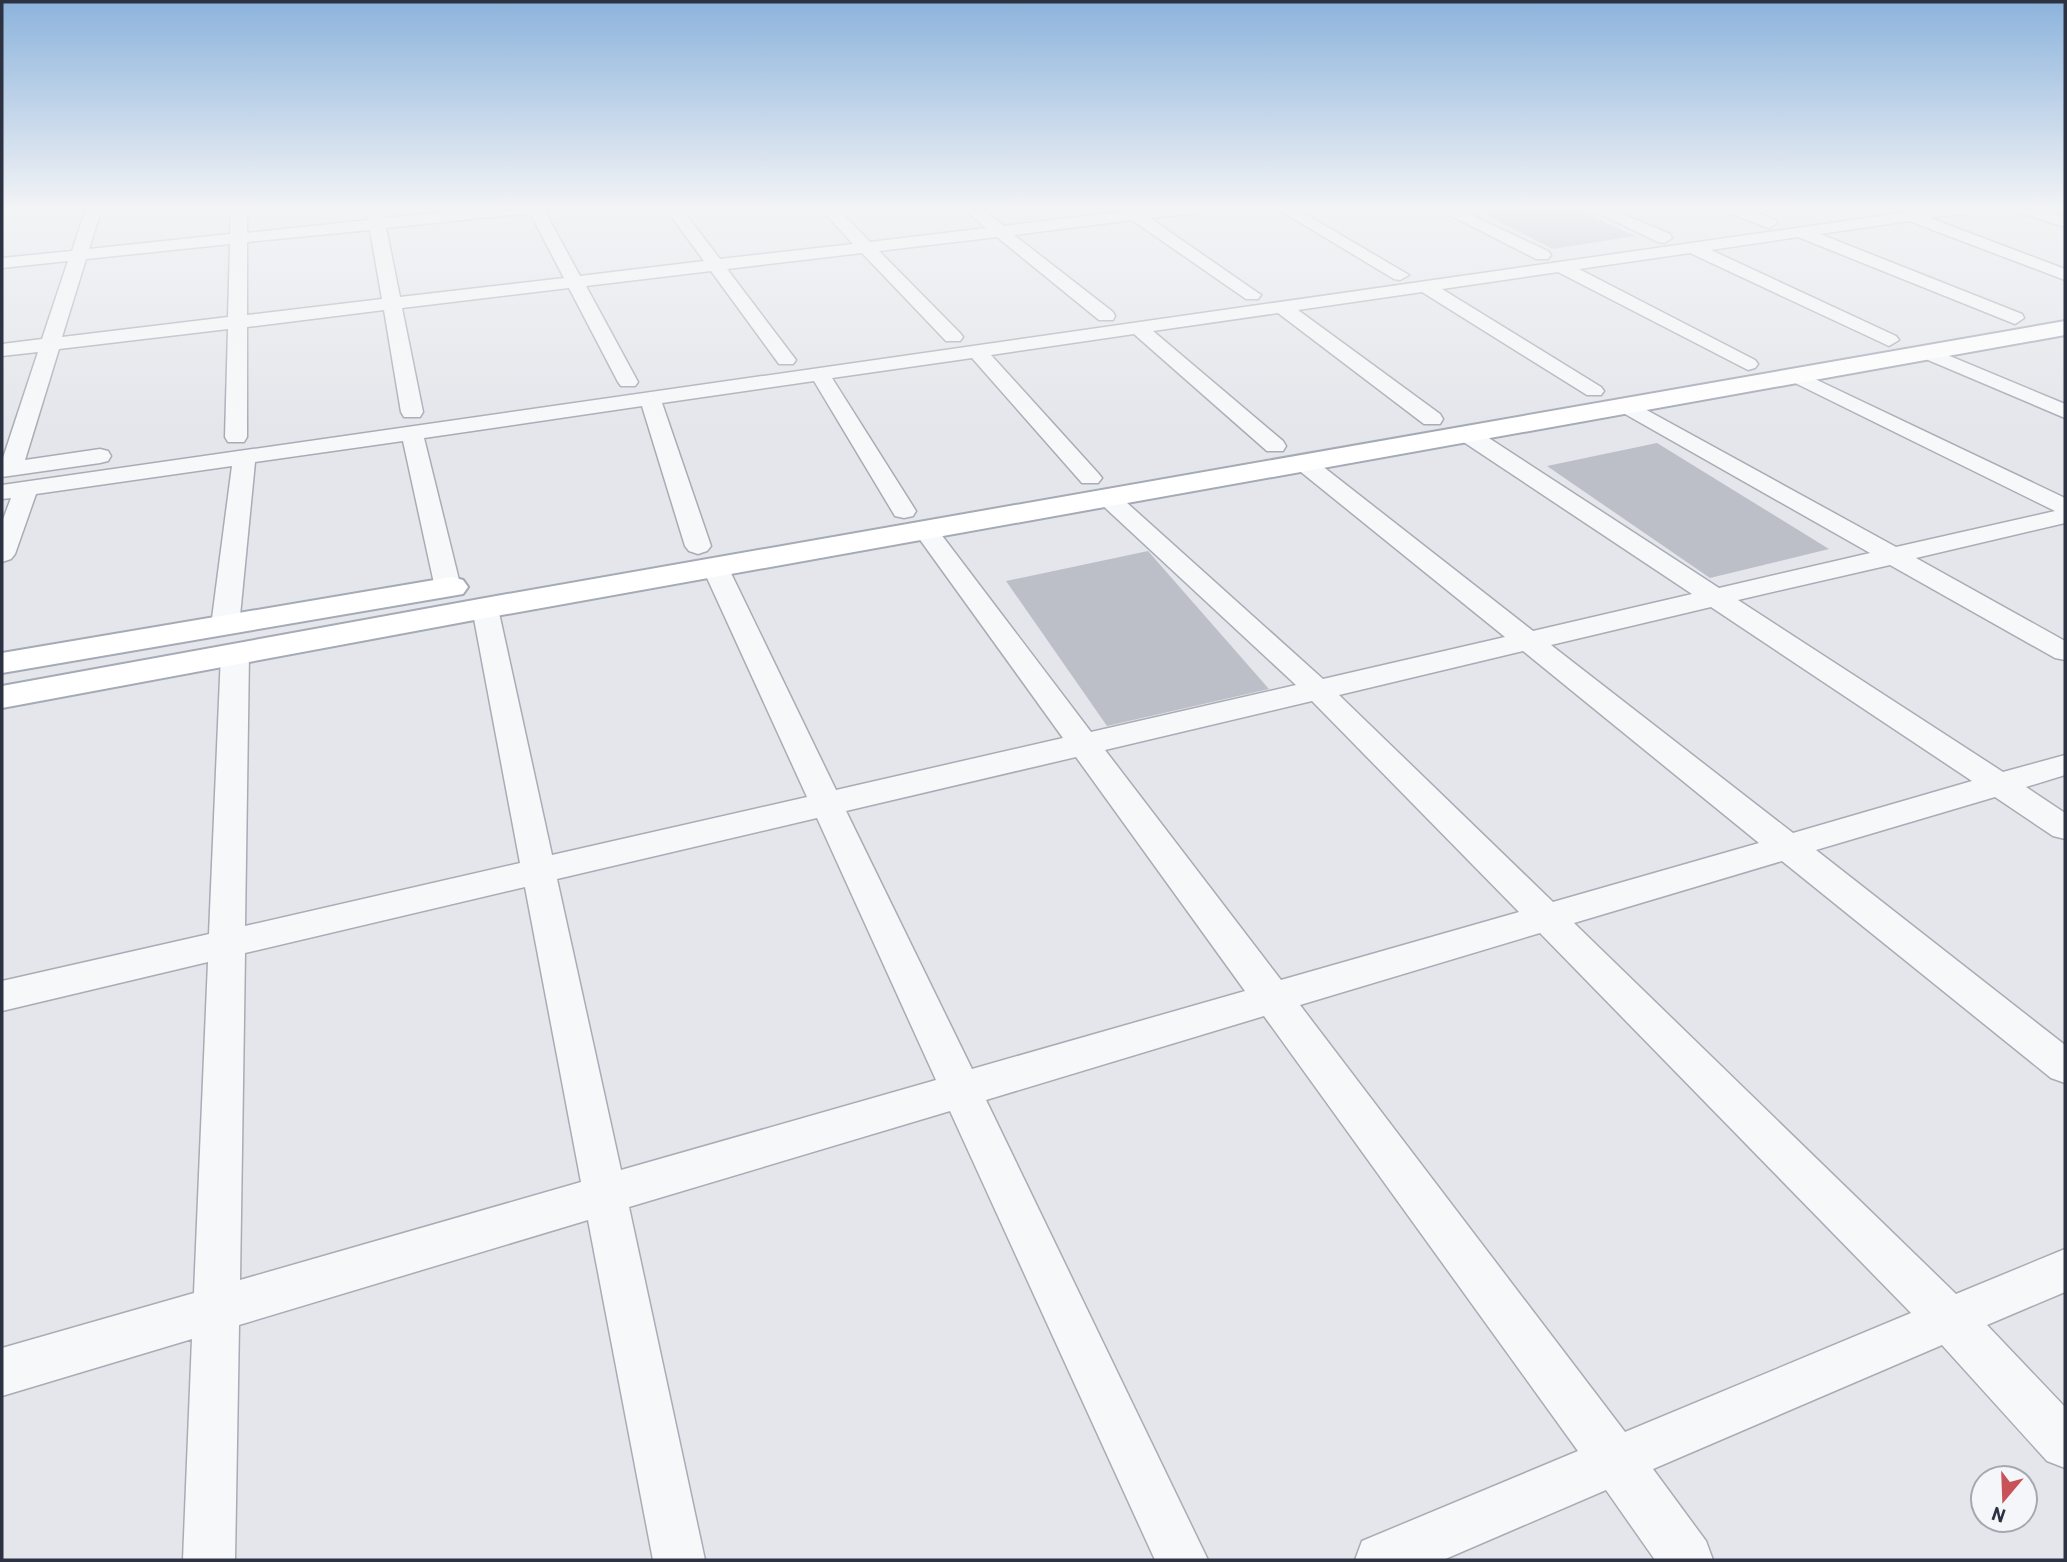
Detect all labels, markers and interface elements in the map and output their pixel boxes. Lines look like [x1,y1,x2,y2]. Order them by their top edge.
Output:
north arrow [1969,1464,2039,1534]
text: N [1989,1503,2008,1528]

